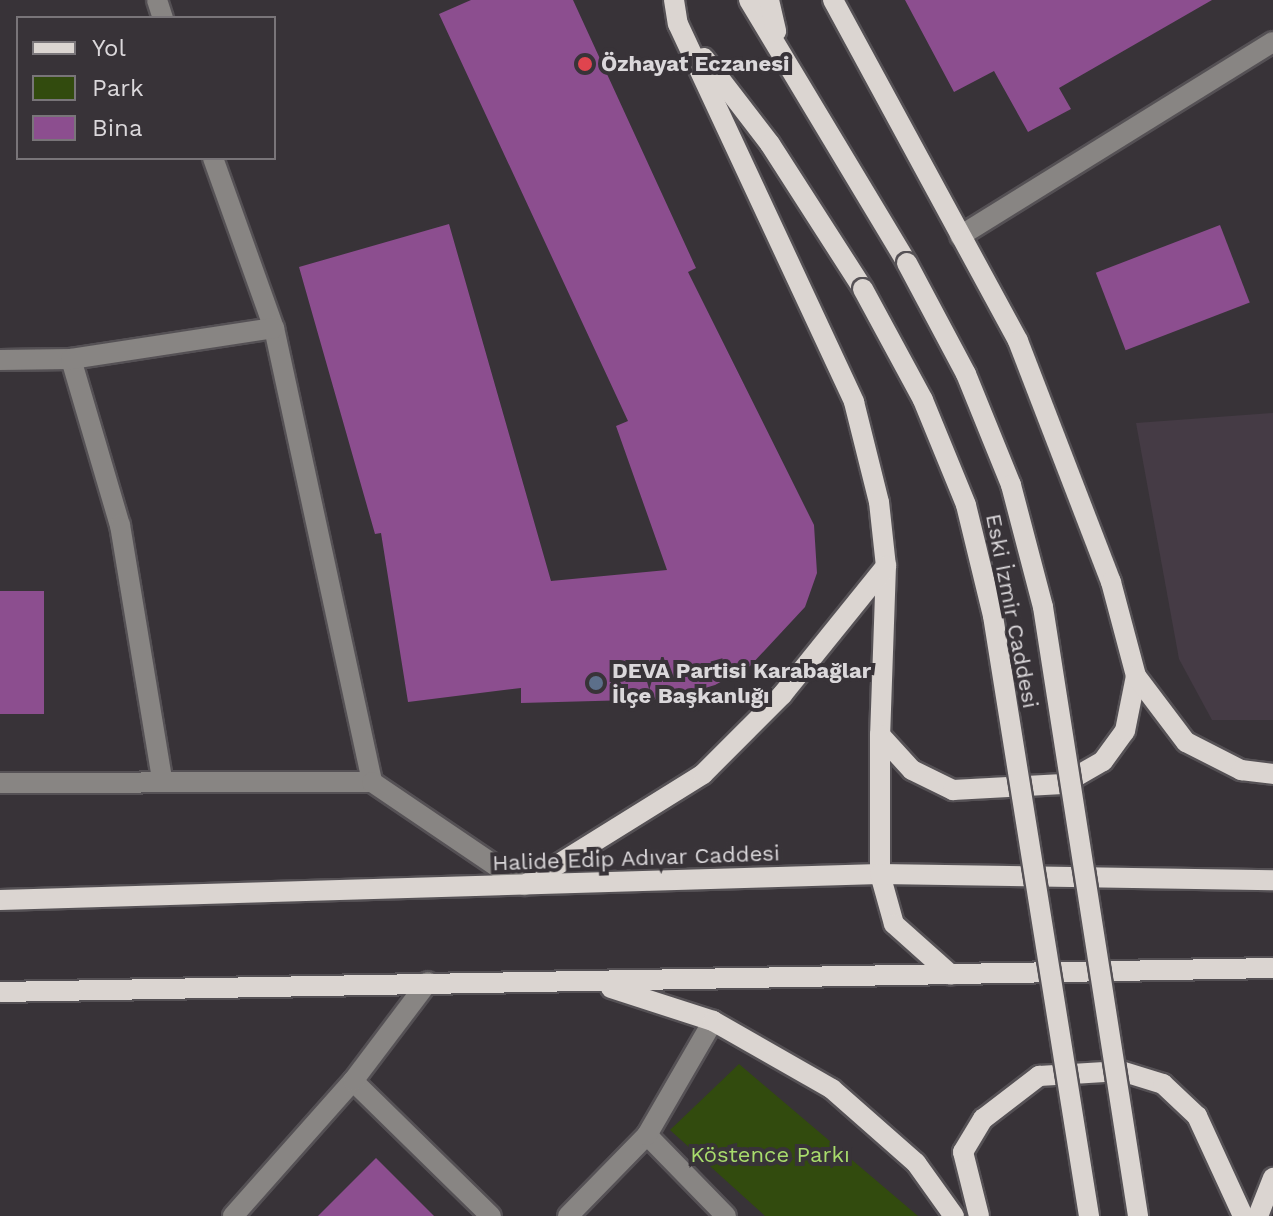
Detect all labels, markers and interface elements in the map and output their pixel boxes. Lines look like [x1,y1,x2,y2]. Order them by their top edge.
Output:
legend [16,16,276,160]
text: Yol [92,34,126,62]
place label: Özhayat Eczanesi [601,51,789,77]
marker: Özhayat Eczanesi [576,55,594,73]
text: Park [92,74,144,102]
text: Bina [92,114,143,142]
street label: Eski İzmir Caddesi [980,511,1044,711]
place label: DEVA Partisi Karabağlar İlçe Başkanlığı [612,657,872,708]
marker: DEVA Partisi Karabağlar İlçe Başkanlığı [587,674,605,692]
street label: Halide Edip Adıvar Caddesi [491,840,781,876]
park label: Köstence Parkı [690,1142,850,1168]

